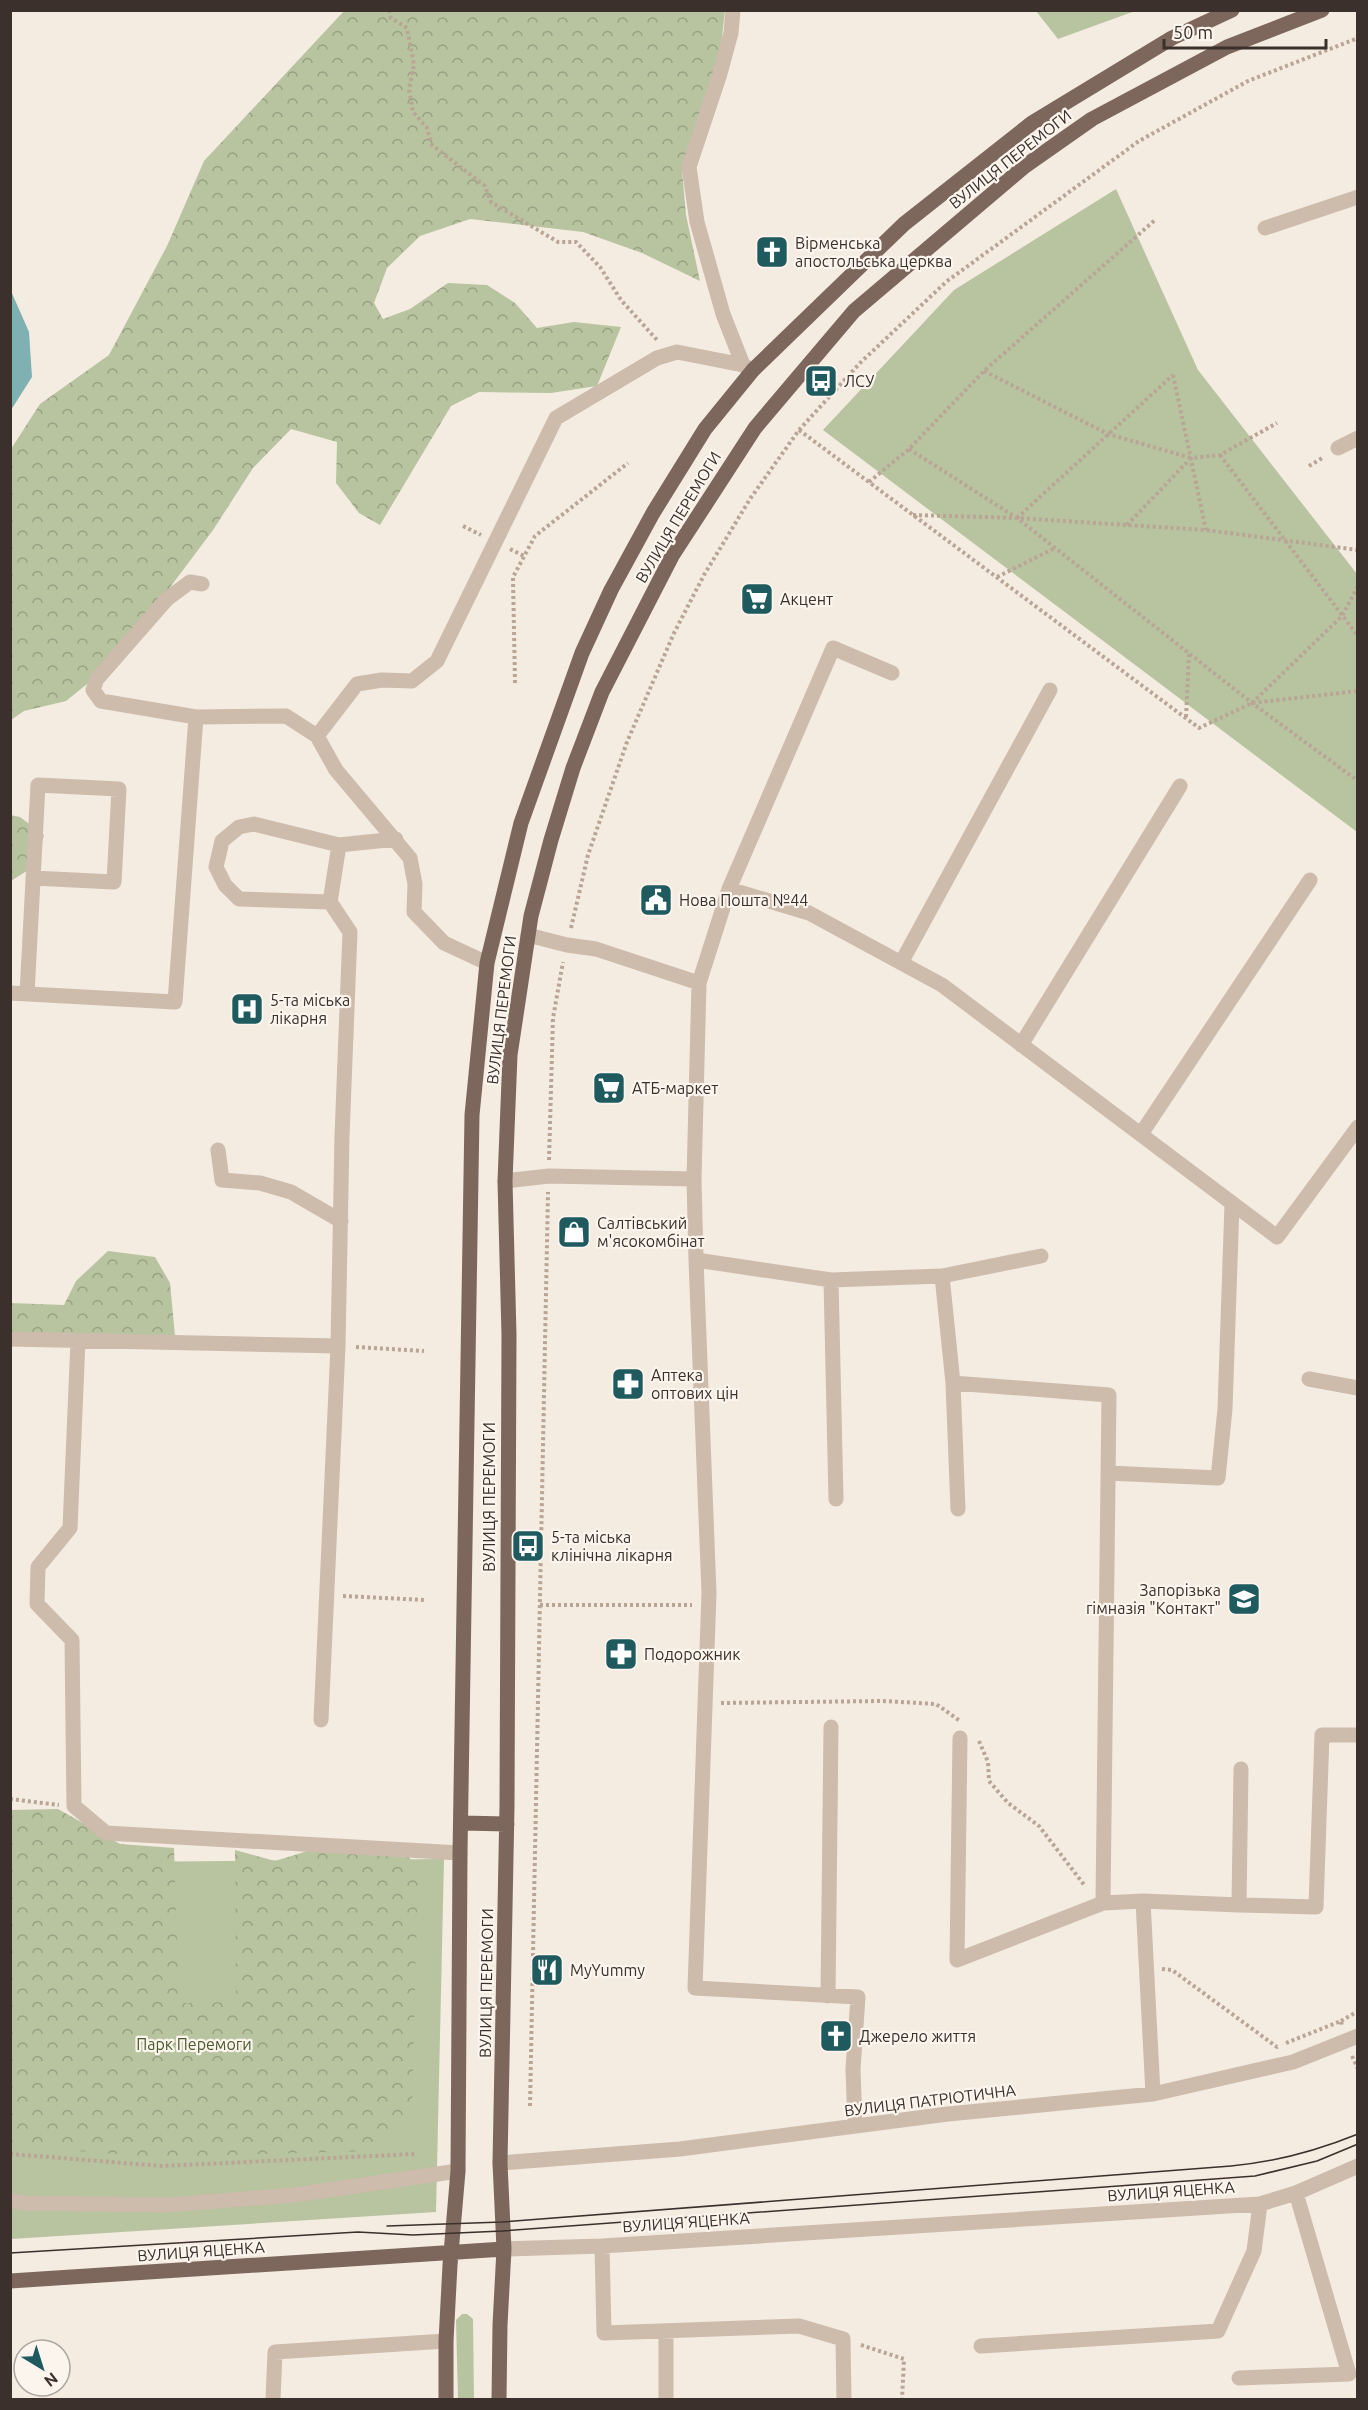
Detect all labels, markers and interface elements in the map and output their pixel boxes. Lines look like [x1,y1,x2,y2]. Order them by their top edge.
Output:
scale bar [1164,12,1326,50]
text: 50 m [1173,22,1213,42]
street label: ВУЛИЦЯ ПЕРЕМОГИ [945,106,1075,212]
church icon: Вірменська апостольська церква [754,234,790,270]
place label: Вірменська апостольська церква [795,234,952,270]
bus stop icon: ЛСУ [803,363,839,399]
place label: ЛСУ [844,372,874,390]
street label: ВУЛИЦЯ ПЕРЕМОГИ [632,448,724,586]
supermarket icon: Акцент [739,581,775,617]
place label: Акцент [780,590,833,608]
public building icon: Нова Пошта №44 [638,882,674,918]
place label: Нова Пошта №44 [679,891,808,909]
street label: ВУЛИЦЯ ПЕРЕМОГИ [483,935,519,1085]
hospital icon: 5-та міська лікарня [229,991,265,1027]
place label: 5-та міська лікарня [270,991,350,1027]
supermarket icon: АТБ-маркет [591,1070,627,1106]
place label: АТБ-маркет [632,1079,718,1097]
shop icon: Салтівський м'ясокомбінат [556,1214,592,1250]
place label: Салтівський м'ясокомбінат [597,1214,705,1250]
pharmacy icon: Аптека оптових цін [610,1366,646,1402]
place label: Аптека оптових цін [651,1366,739,1402]
street label: ВУЛИЦЯ ПЕРЕМОГИ [480,1422,498,1572]
bus stop icon: 5-та міська клінічна лікарня [510,1528,546,1564]
place label: 5-та міська клінічна лікарня [551,1528,673,1564]
place label: Запорізька гімназія "Контакт" [1086,1581,1221,1617]
school or university icon: Запорізька гімназія "Контакт" [1226,1581,1262,1617]
pharmacy icon: Подорожник [603,1636,639,1672]
place label: Подорожник [644,1645,741,1663]
street label: ВУЛИЦЯ ПЕРЕМОГИ [476,1908,496,2058]
restaurant icon: MyYummy [529,1952,565,1988]
place label: MyYummy [570,1961,645,1979]
church icon: Джерело життя [818,2018,854,2054]
place label: Джерело життя [859,2027,976,2045]
park label: Парк Перемоги [136,2035,252,2053]
street label: ВУЛИЦЯ ПАТРІОТИЧНА [843,2080,1017,2119]
street label: ВУЛИЦЯ ЯЦЕНКА [1107,2178,1236,2204]
street label: ВУЛИЦЯ ЯЦЕНКА [622,2209,751,2235]
street label: ВУЛИЦЯ ЯЦЕНКА [137,2238,266,2264]
north arrow [12,2338,72,2398]
text: N [41,2369,61,2391]

